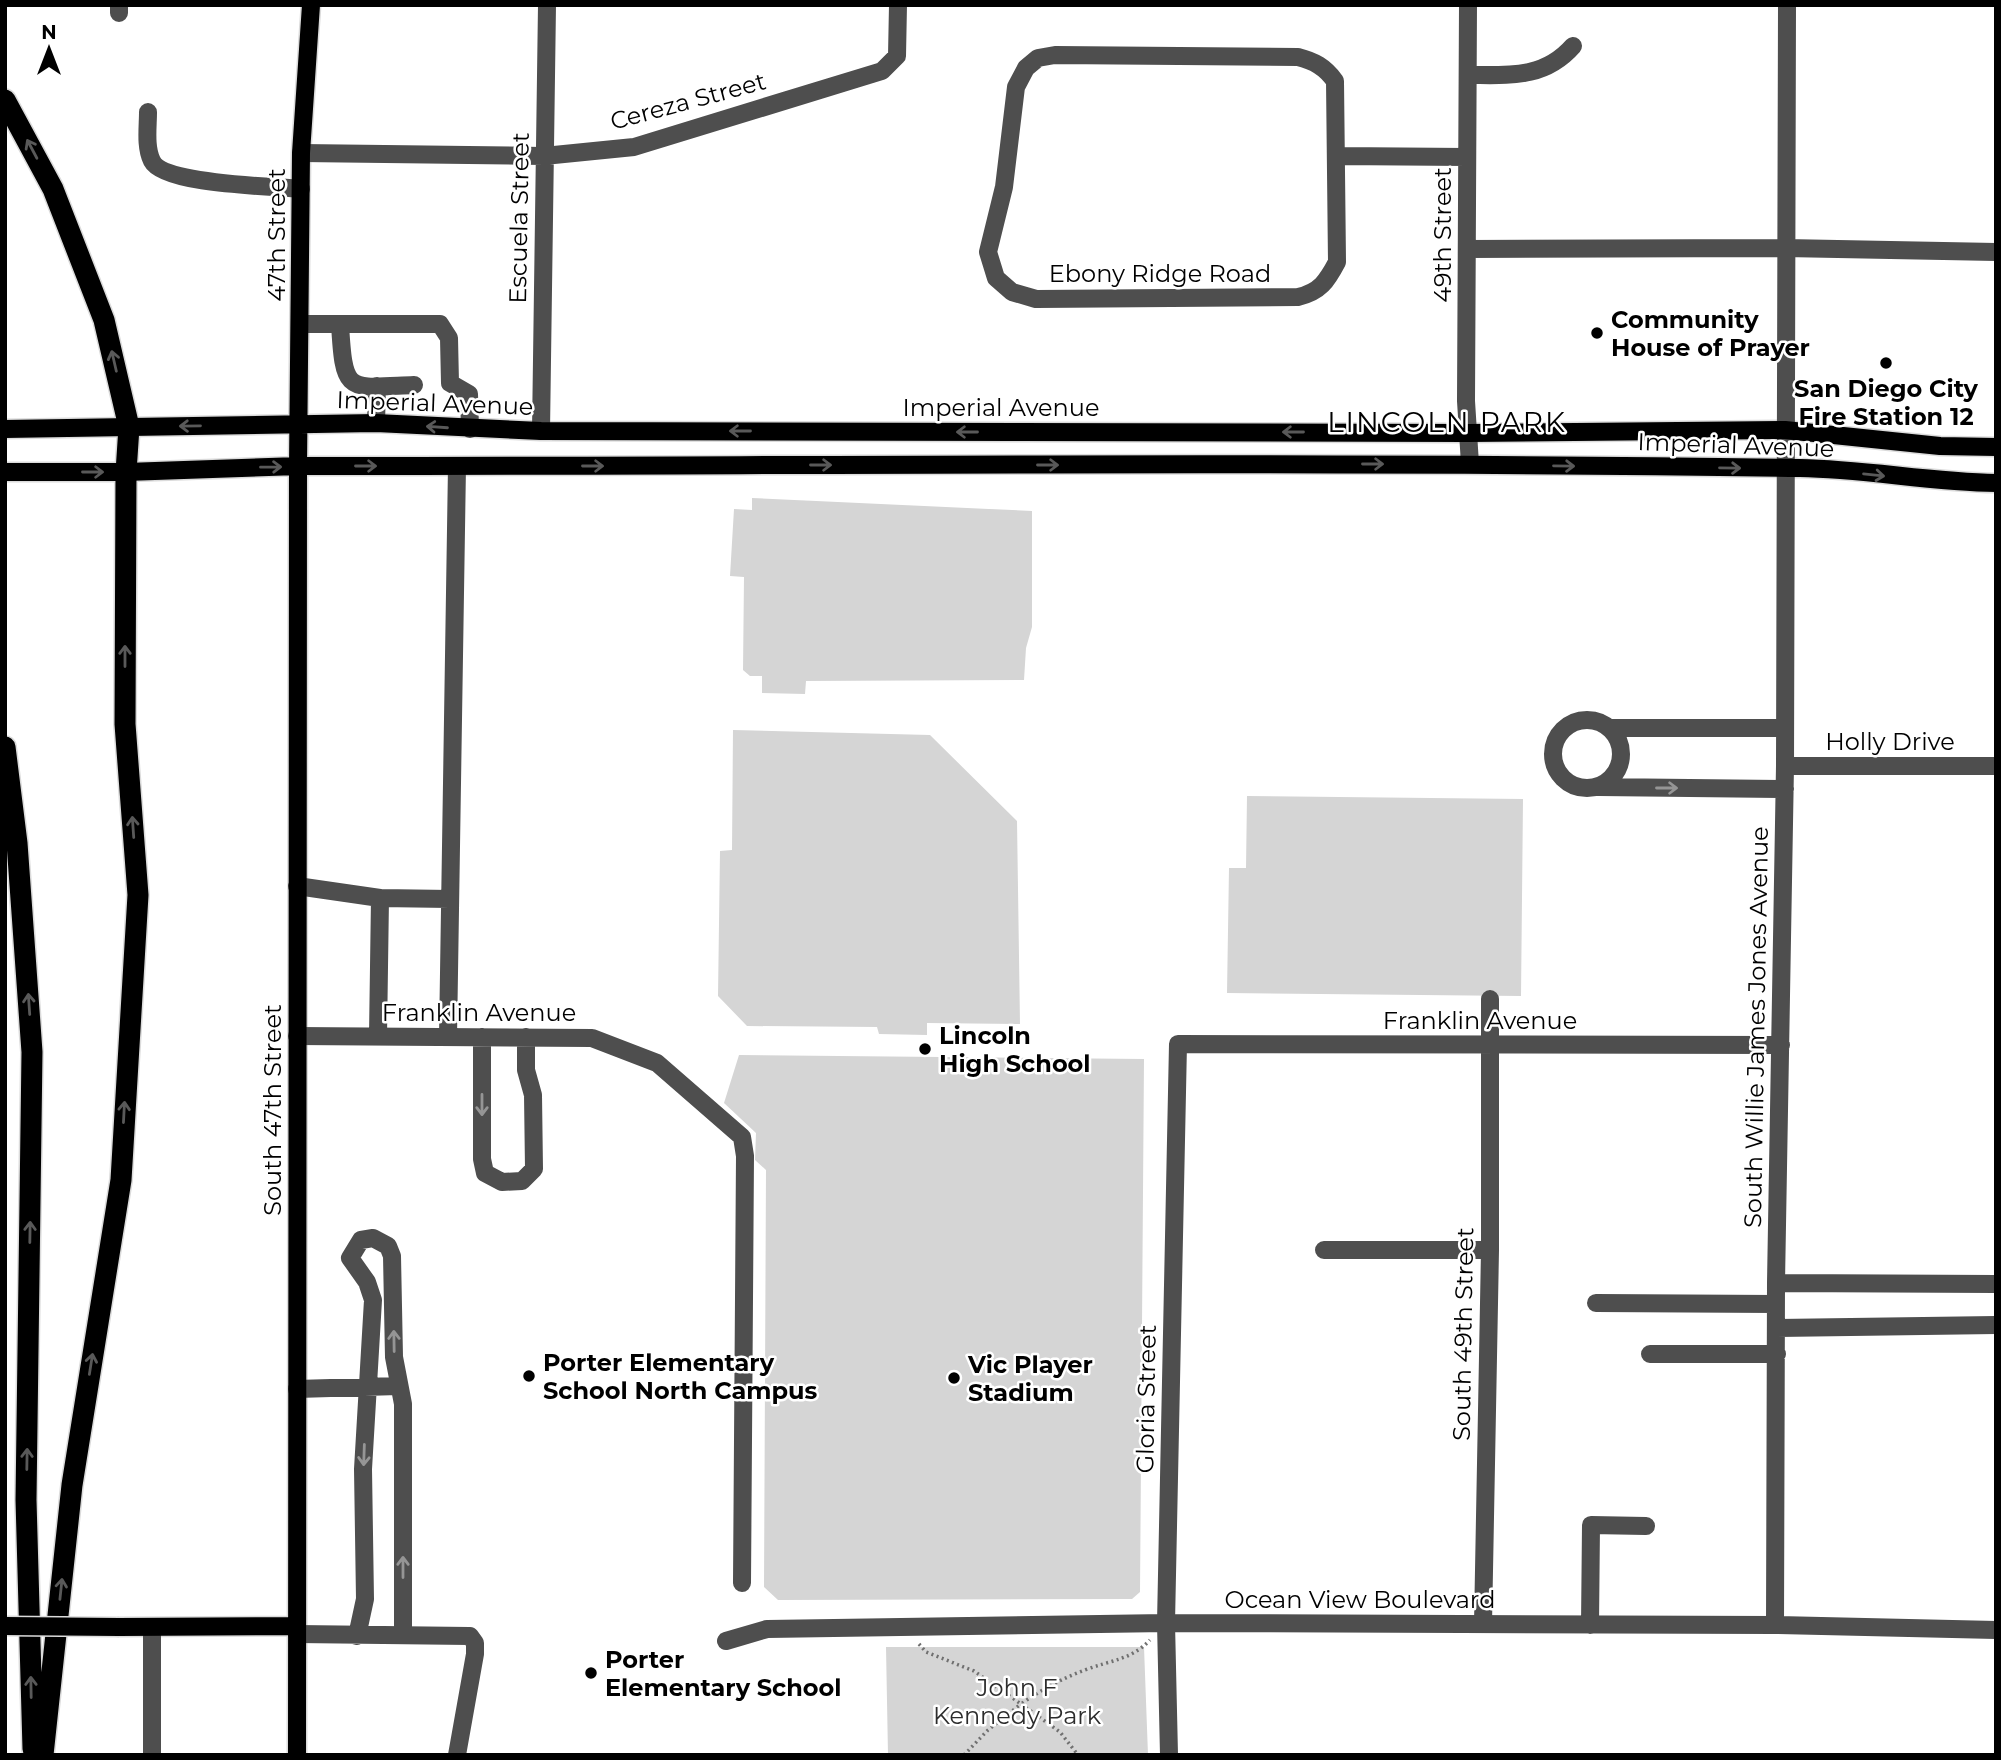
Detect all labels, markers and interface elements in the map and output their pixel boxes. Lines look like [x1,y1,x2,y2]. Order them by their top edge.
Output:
north arrow [14,14,84,84]
text: N [41,21,57,44]
street label: Cereza Street [607,66,769,136]
street label: Escuela Street [503,132,535,304]
one-way arrow [25,140,39,160]
street label: 49th Street [1428,167,1457,303]
street label: 47th Street [262,168,291,302]
street label: Ebony Ridge Road [1049,259,1271,288]
place label: Community House of Prayer [1611,305,1810,362]
marker: Community House of Prayer [1589,325,1605,341]
one-way arrow [106,350,120,373]
marker: San Diego City Fire Station 12 [1878,355,1894,371]
place label: San Diego City Fire Station 12 [1794,374,1979,431]
street label: Imperial Avenue [336,385,534,421]
street label: Imperial Avenue [903,393,1099,422]
district label: LINCOLN PARK [1327,405,1567,439]
one-way arrow [178,419,201,433]
one-way arrow [425,420,448,433]
one-way arrow [729,424,752,438]
one-way arrow [956,425,979,439]
one-way arrow [1282,425,1305,439]
street label: Imperial Avenue [1637,427,1835,463]
one-way arrow [1361,457,1384,471]
one-way arrow [809,458,832,472]
one-way arrow [1037,458,1060,472]
one-way arrow [354,459,377,473]
one-way arrow [582,459,605,473]
one-way arrow [1552,459,1575,472]
one-way arrow [259,460,282,473]
one-way arrow [1718,461,1741,474]
one-way arrow [81,465,104,479]
one-way arrow [1862,469,1885,482]
one-way arrow [118,645,132,668]
street label: Holly Drive [1825,727,1955,756]
one-way arrow [1655,781,1678,794]
one-way arrow [126,817,139,839]
street label: South Willie James Jones Avenue [1738,826,1774,1228]
one-way arrow [22,993,35,1016]
street label: Franklin Avenue [382,998,576,1027]
street label: South 47th Street [258,1004,287,1216]
street label: Franklin Avenue [1383,1006,1577,1035]
place label: Lincoln High School [939,1021,1091,1078]
marker: Lincoln High School [917,1041,933,1057]
one-way arrow [475,1093,489,1116]
one-way arrow [118,1101,131,1124]
one-way arrow [23,1220,37,1243]
street label: South 49th Street [1447,1227,1479,1441]
street label: Gloria Street [1130,1324,1162,1474]
one-way arrow [387,1329,401,1352]
place label: Porter Elementary School North Campus [543,1348,817,1405]
place label: Vic Player Stadium [967,1350,1093,1407]
one-way arrow [85,1353,98,1376]
marker: Porter Elementary School North Campus [521,1368,537,1384]
marker: Vic Player Stadium [946,1370,962,1386]
one-way arrow [357,1443,370,1466]
one-way arrow [20,1448,34,1471]
one-way arrow [396,1556,410,1579]
one-way arrow [54,1579,67,1601]
street label: Ocean View Boulevard [1225,1585,1495,1614]
place label: Porter Elementary School [605,1645,842,1702]
marker: Porter Elementary School [583,1665,599,1681]
park label: John F Kennedy Park [933,1673,1102,1730]
one-way arrow [24,1675,38,1698]

